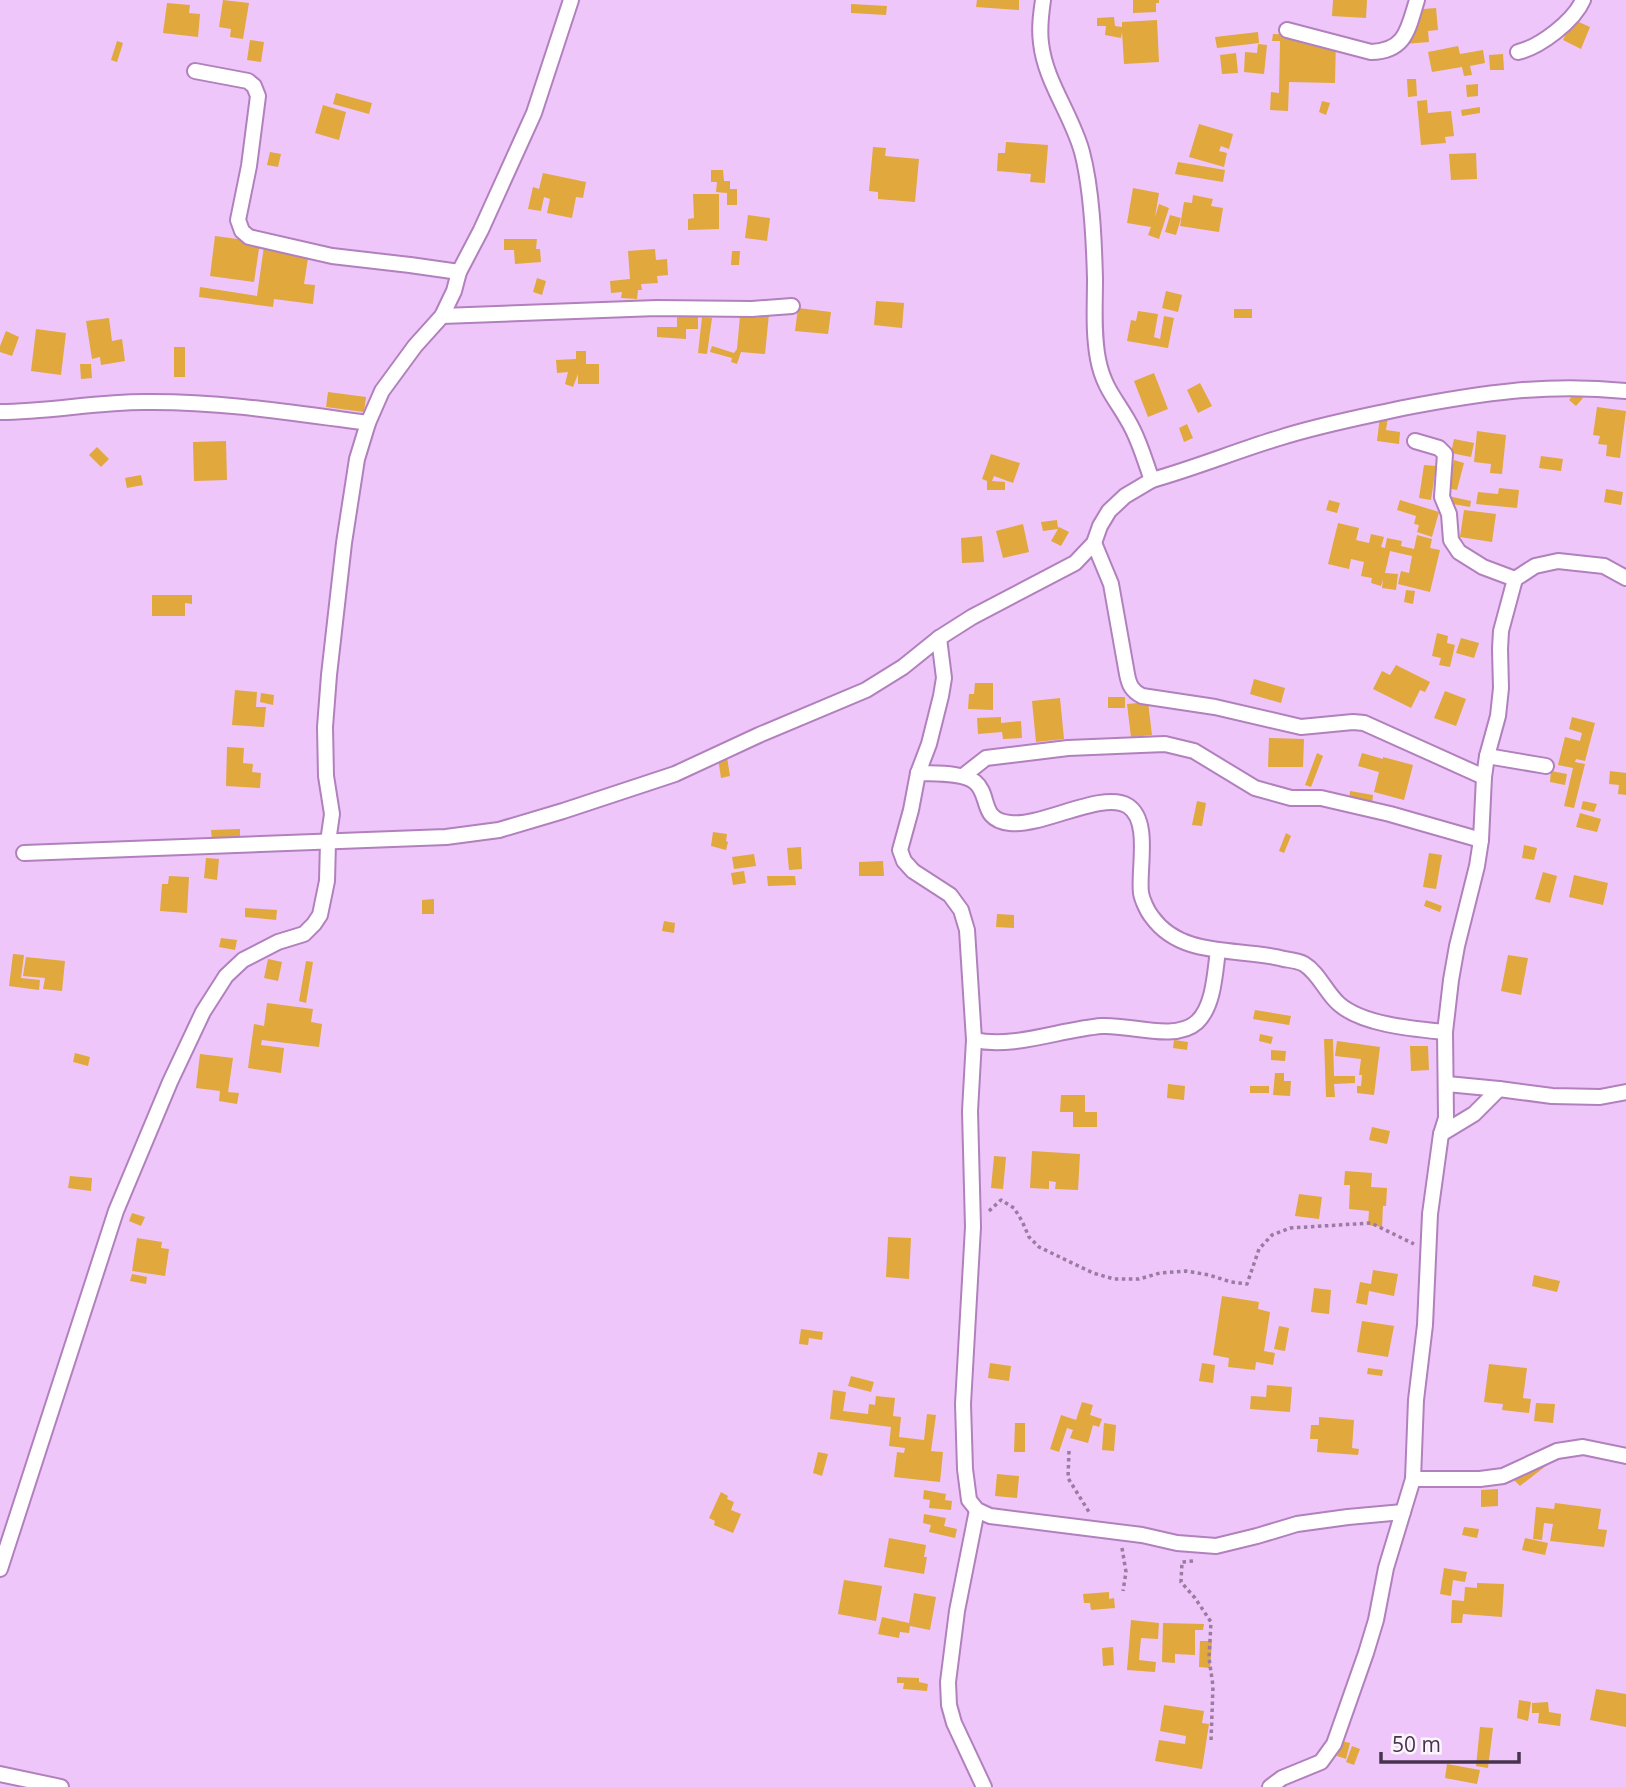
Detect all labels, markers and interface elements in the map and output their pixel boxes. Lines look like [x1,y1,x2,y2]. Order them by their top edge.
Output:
scale bar [1381,1720,1519,1764]
text: 50 m [1392,1730,1441,1758]

